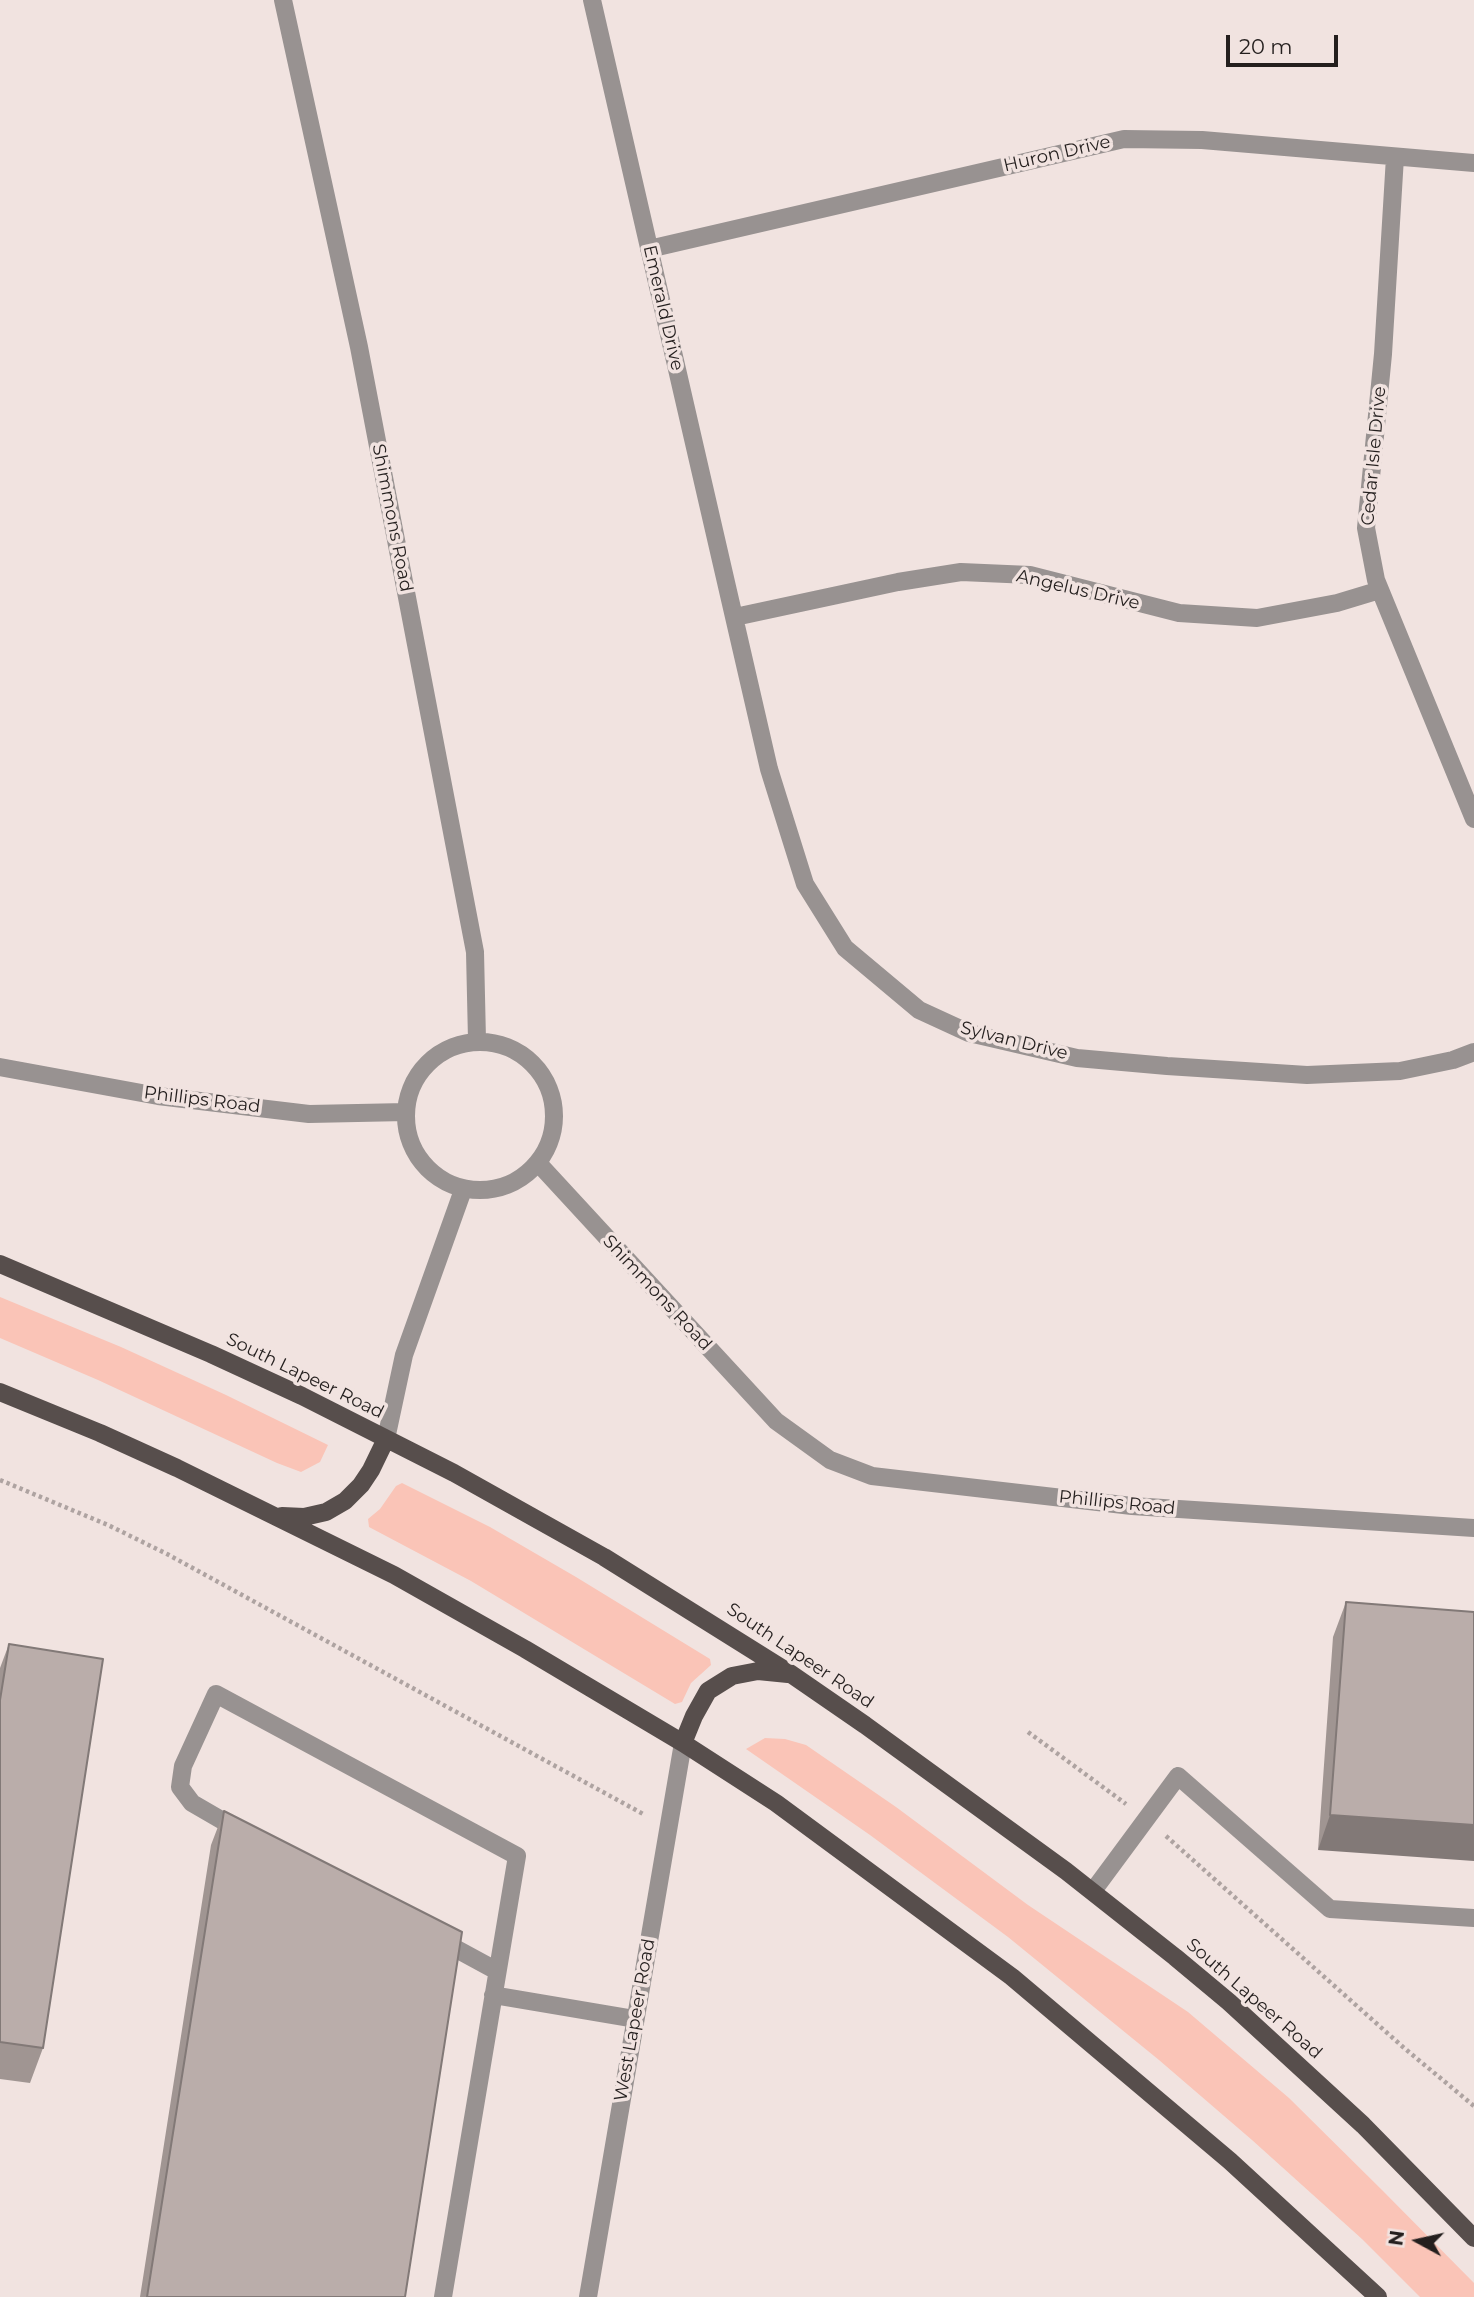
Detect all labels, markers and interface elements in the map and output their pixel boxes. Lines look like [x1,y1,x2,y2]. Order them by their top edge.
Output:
scale bar [1229,21,1341,65]
text: 20 m [1239,34,1293,59]
street label: Huron Drive [1001,131,1113,177]
street label: Emerald Drive [638,243,688,373]
street label: Cedar Isle Drive [1357,385,1391,527]
street label: Shimmons Road [367,442,417,594]
street label: Angelus Drive [1014,565,1142,615]
street label: Sylvan Drive [958,1017,1070,1065]
street label: Phillips Road [143,1082,261,1118]
street label: Shimmons Road [598,1231,716,1355]
street label: South Lapeer Road [223,1328,387,1424]
street label: Phillips Road [1058,1486,1176,1520]
street label: South Lapeer Road [722,1599,878,1713]
street label: South Lapeer Road [1182,1934,1326,2064]
street label: West Lapeer Road [610,1937,660,2103]
north arrow [1383,2206,1453,2276]
text: N [1384,2229,1409,2247]

